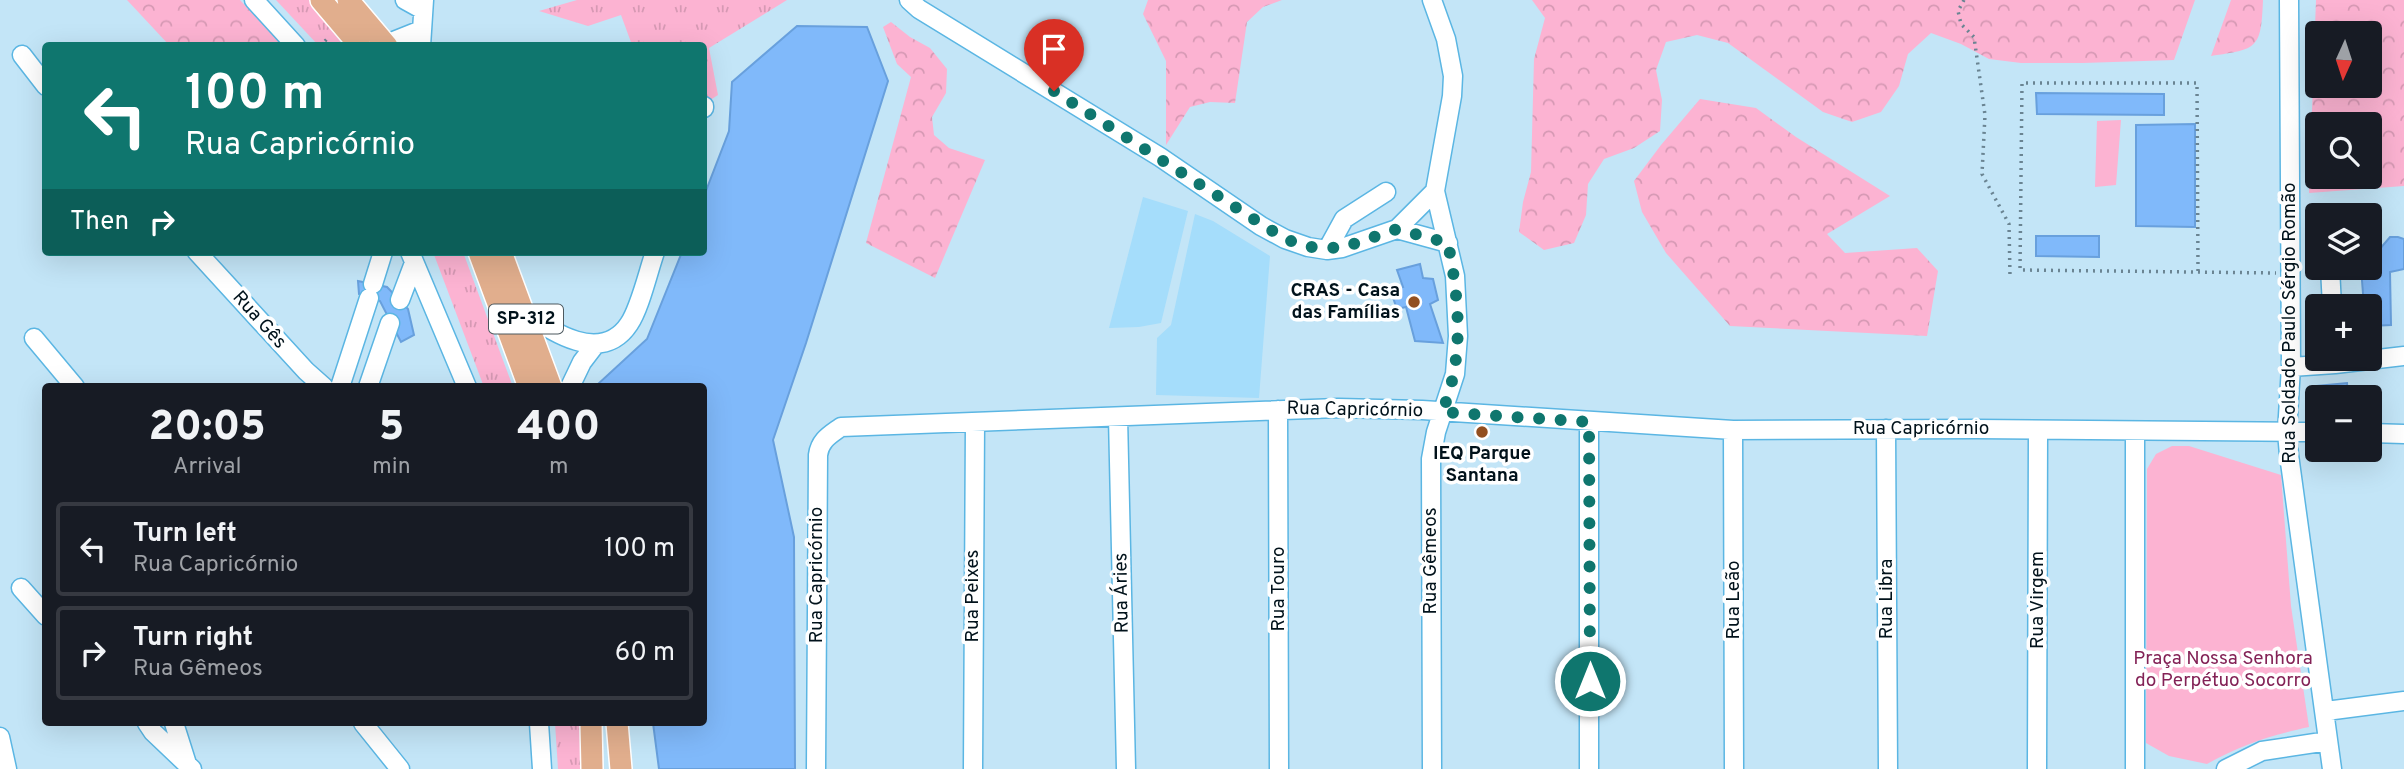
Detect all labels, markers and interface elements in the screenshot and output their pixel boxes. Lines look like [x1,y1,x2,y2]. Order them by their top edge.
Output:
pin [1024,19,1084,91]
north arrow [2305,21,2382,98]
map controls [2305,21,2382,462]
icon: arrive [1035,30,1073,68]
text: 100 m [185,65,324,127]
icon: left [70,70,161,161]
button: search [2305,112,2382,189]
text: Rua Capricórnio [185,126,415,166]
street label: Rua Soldado Paulo Sérgio Romão [2278,182,2302,464]
icon: right [143,203,181,241]
button: layers [2305,203,2382,280]
text: Then [70,206,129,239]
place label: CRAS - Casa das Famílias [1291,279,1400,325]
street label: Rua Gês [227,286,291,354]
marker: CRAS - Casa das Famílias [1406,294,1422,310]
button: + [2305,294,2382,371]
road number: SP-312 [489,304,563,334]
button: − [2305,385,2382,462]
street label: Rua Capricórnio [1286,397,1424,423]
text: 20:05 [149,402,266,455]
text: 5 [379,402,404,455]
text: 400 [517,402,600,455]
street label: Rua Capricórnio [1853,417,1989,441]
marker: IEQ Parque Santana [1474,424,1490,440]
place label: IEQ Parque Santana [1433,442,1531,488]
text: Arrival [173,453,241,482]
text: min [372,453,411,482]
text: m [549,453,569,482]
street label: Rua Capricórnio [805,507,829,643]
street label: Rua Gêmeos [1419,507,1443,615]
text: Turn left [133,518,237,551]
icon: left [74,530,112,568]
text: 100 m [604,533,675,566]
street label: Rua Touro [1267,546,1291,632]
street label: Rua Peixes [961,550,985,642]
text: Rua Capricórnio [133,551,298,580]
street label: Rua Virgem [2026,551,2050,649]
street label: Rua Áries [1108,552,1135,634]
street label: Rua Libra [1875,559,1899,639]
street label: Rua Leão [1722,561,1746,639]
text: Turn right [133,622,253,655]
icon: right [74,634,112,672]
text: 60 m [615,637,675,670]
position arrow [1553,644,1627,718]
park label: Praça Nossa Senhora do Perpétuo Socorro [2133,647,2313,693]
text: Rua Gêmeos [133,655,263,684]

